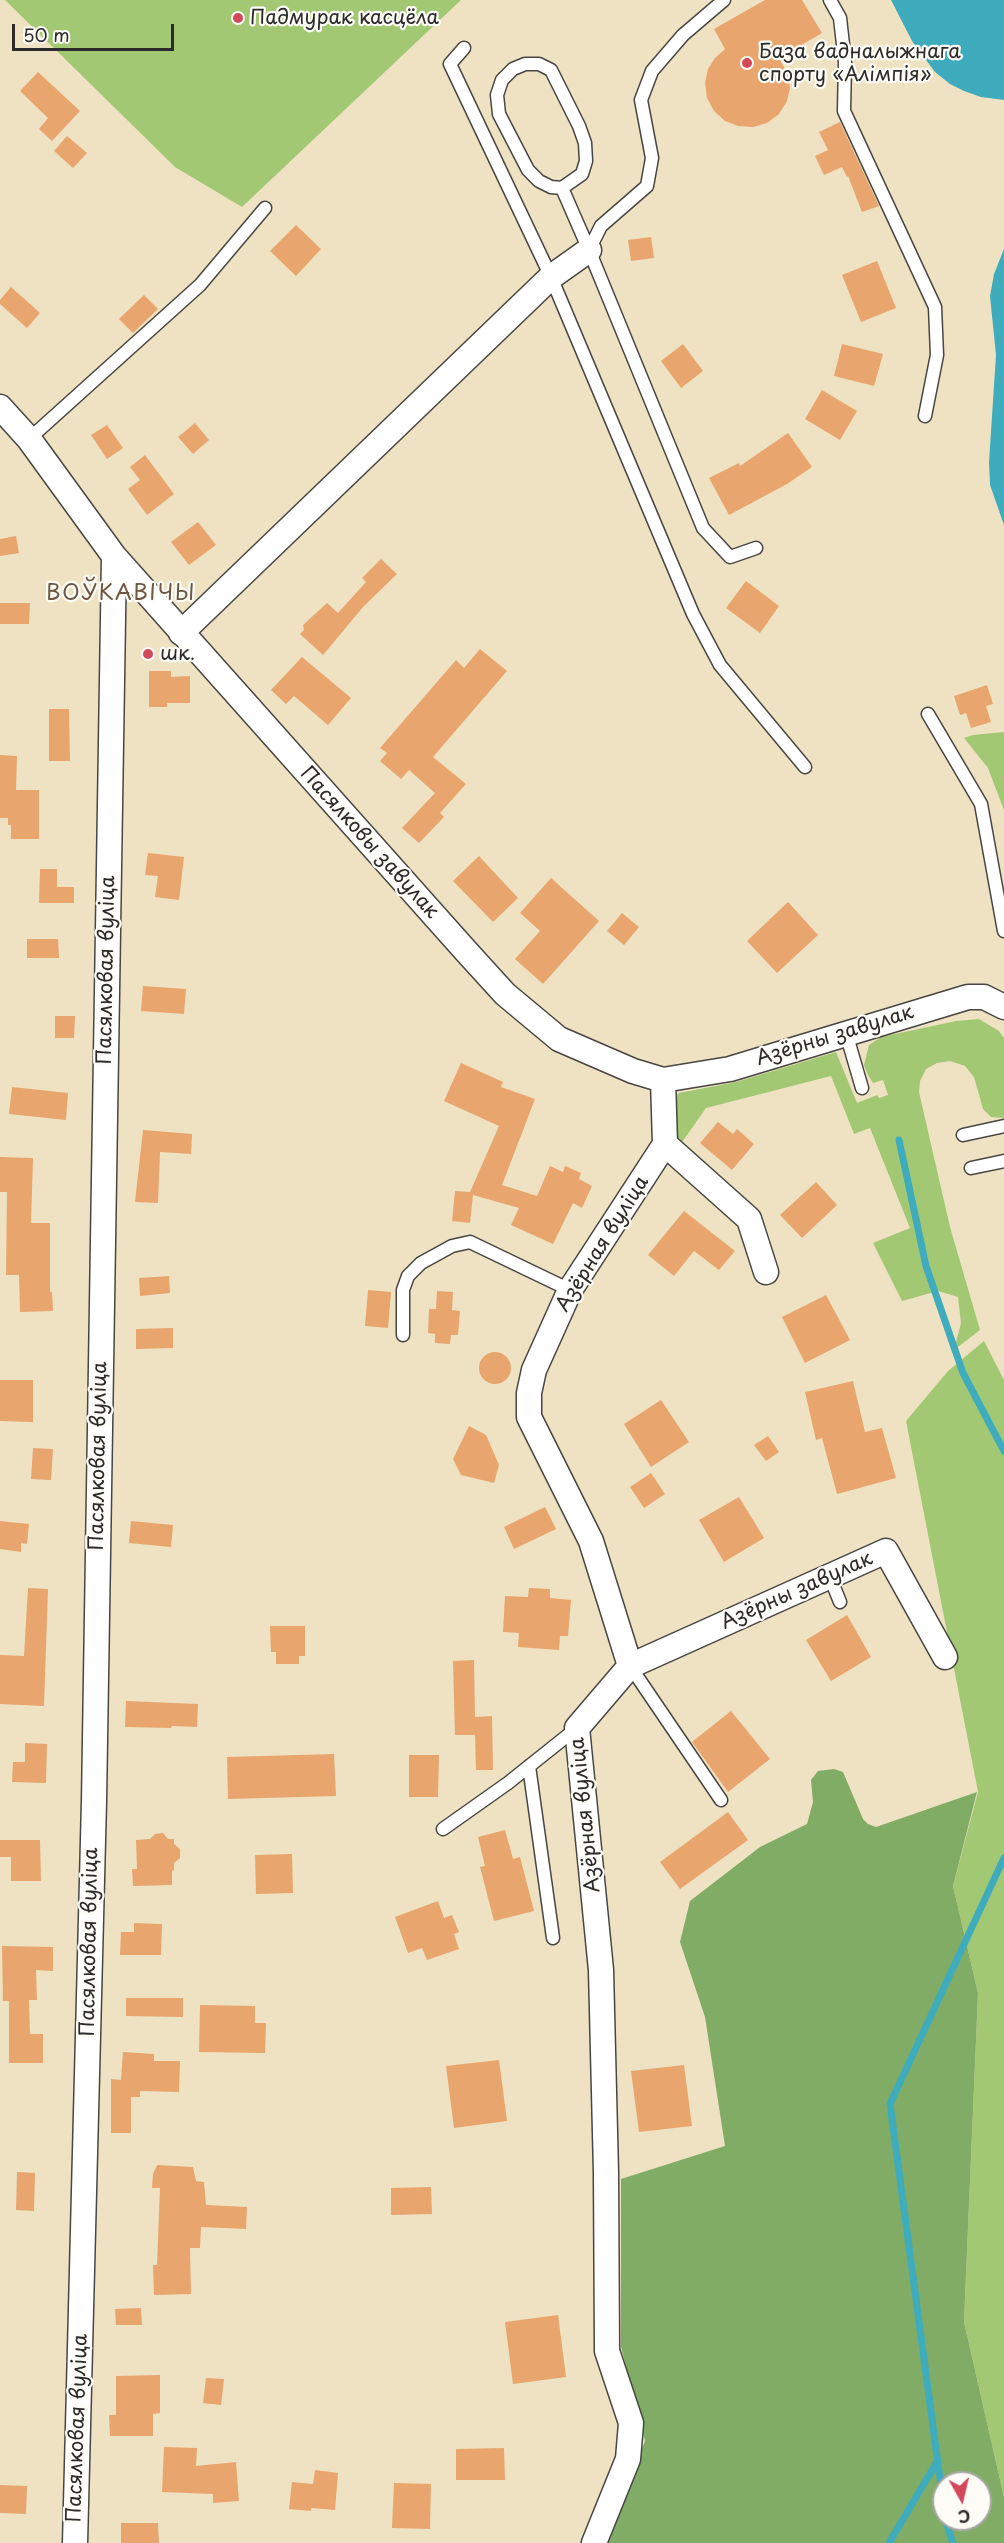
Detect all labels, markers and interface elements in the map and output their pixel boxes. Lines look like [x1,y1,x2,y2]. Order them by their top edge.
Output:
place label: Падмурак касцёла [250,6,439,30]
marker: Падмурак касцёла [231,11,245,25]
scale bar [15,12,177,50]
text: 50 m [23,21,70,48]
place label: База вадналыжнага спорту «Алімпія» [759,40,961,87]
marker: База вадналыжнага спорту «Алімпія» [740,56,754,70]
district label: ВОЎКАВІЧЫ [45,581,197,607]
place label: шк. [160,642,195,666]
marker: шк. [141,647,155,661]
street label: Пасялковы завулак [295,762,443,924]
street label: Пасялковая вуліца [93,875,121,1065]
street label: Азёрны завулак [753,1001,917,1071]
street label: Азёрная вуліца [552,1172,654,1316]
street label: Пасялковая вуліца [85,1361,113,1551]
street label: Азёрны завулак [718,1547,876,1635]
street label: Азёрная вуліца [566,1736,606,1894]
street label: Пасялковая вуліца [76,1847,104,2037]
street label: Пасялковая вуліца [63,2333,93,2523]
north arrow [932,2471,992,2531]
text: С [957,2504,972,2530]

